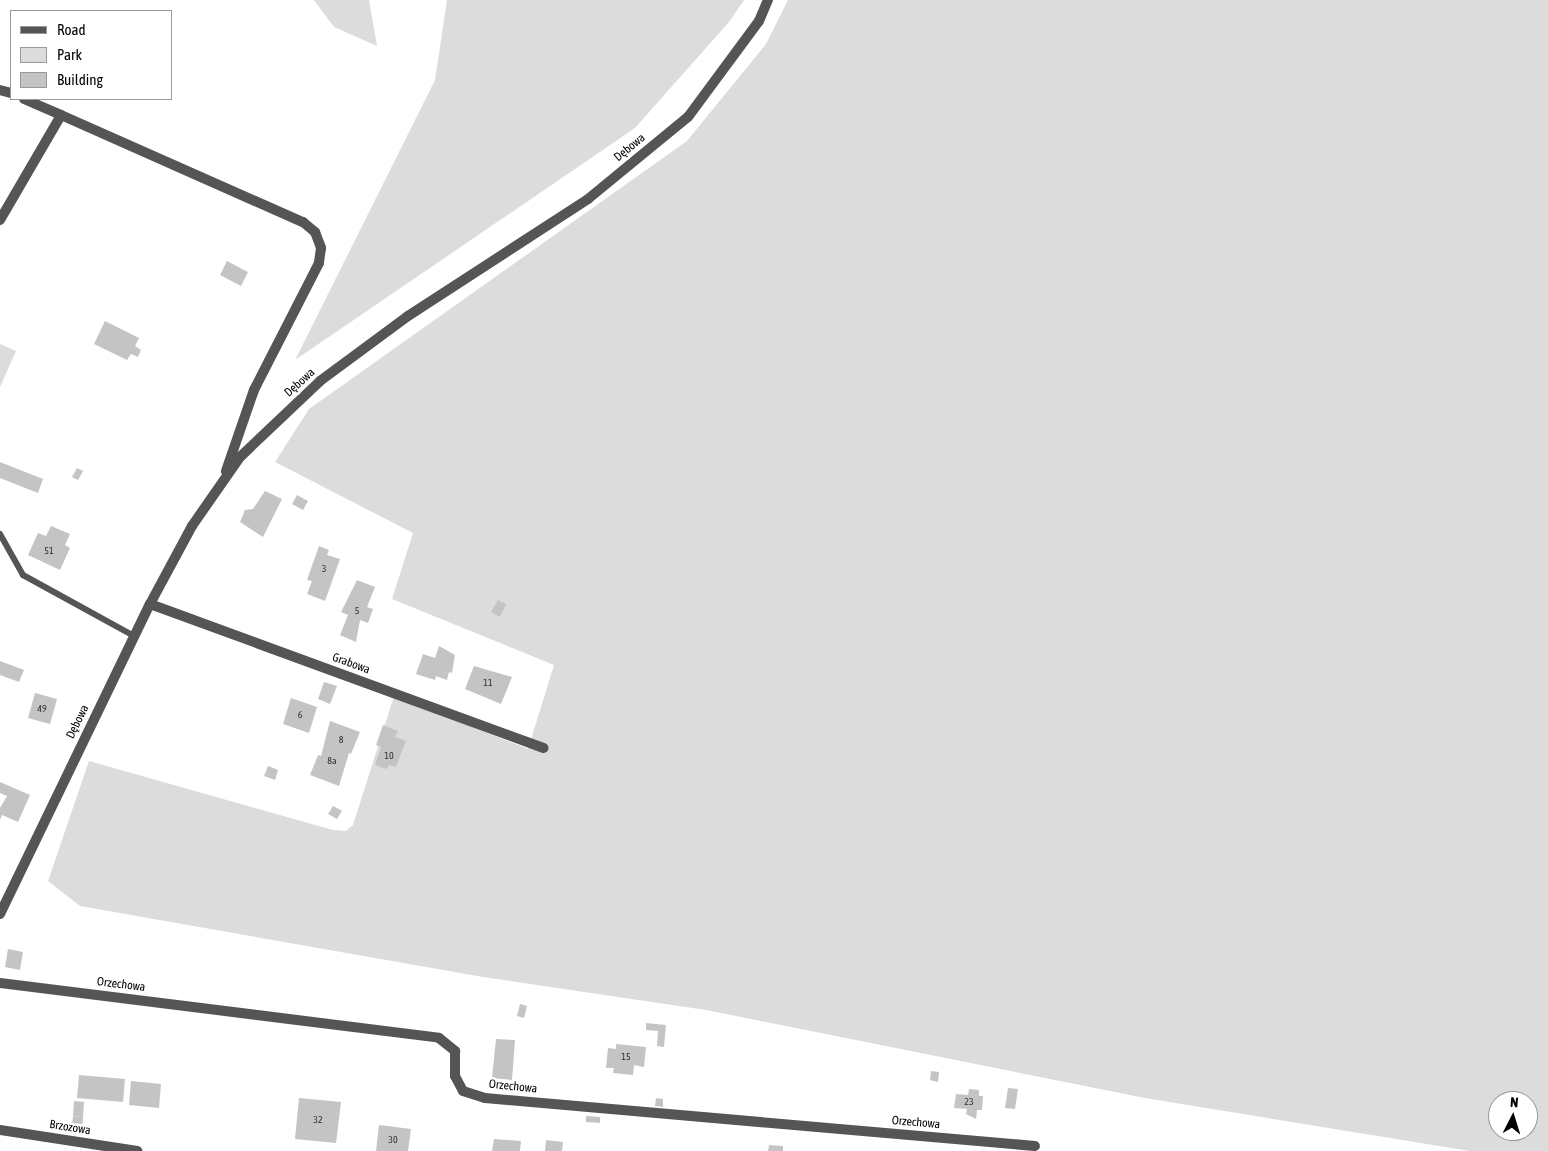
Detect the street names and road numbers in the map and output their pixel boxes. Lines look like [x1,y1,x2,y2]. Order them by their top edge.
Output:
street label: Dębowa [611,131,649,165]
street label: Dębowa [282,366,318,400]
street label: Grabowa [330,651,372,677]
street label: Dębowa [64,703,92,741]
street label: Orzechowa [96,975,146,995]
street label: Orzechowa [488,1077,538,1097]
street label: Orzechowa [891,1114,941,1132]
street label: Brzozowa [48,1118,92,1138]

